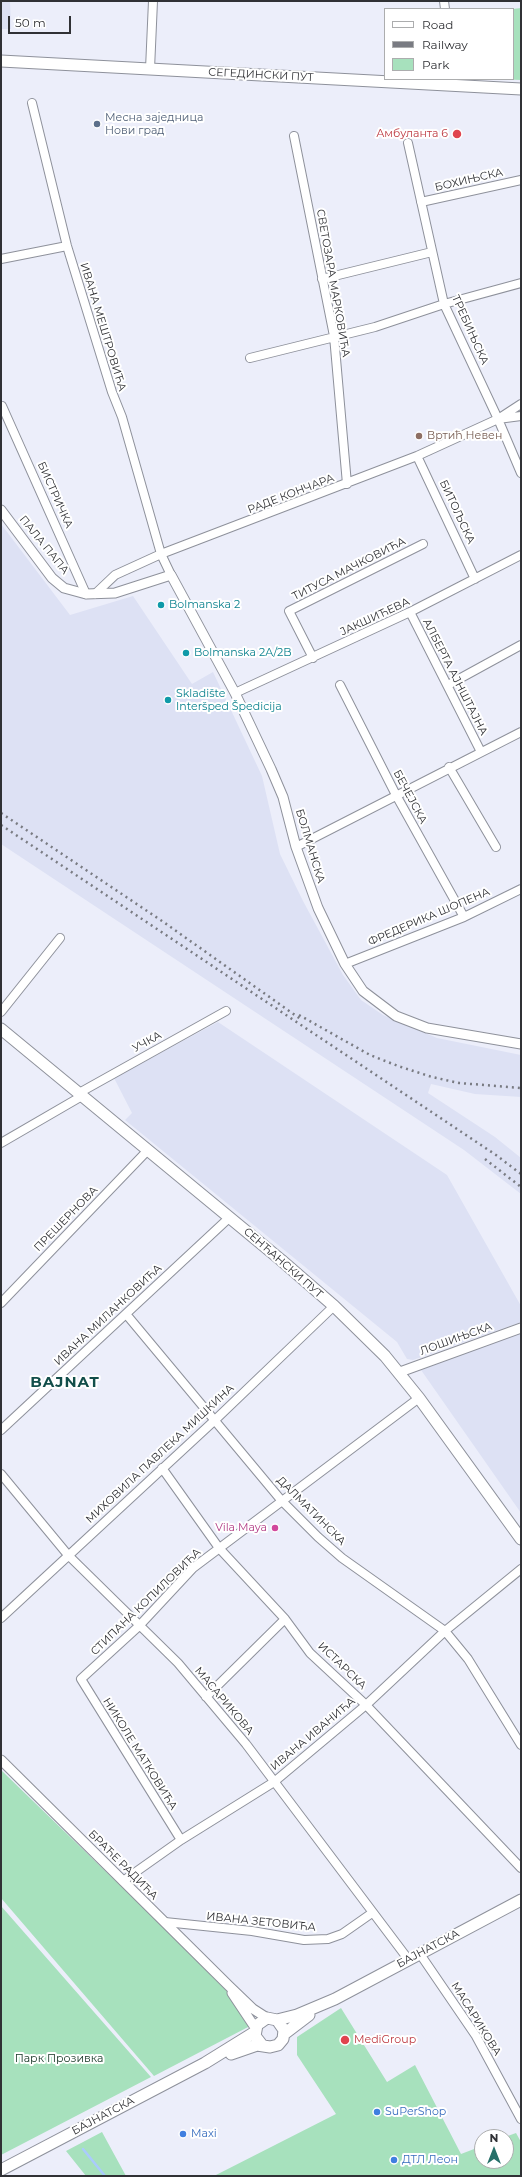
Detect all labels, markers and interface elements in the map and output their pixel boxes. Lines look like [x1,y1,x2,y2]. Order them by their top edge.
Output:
scale bar [10,8,73,34]
legend [384,8,514,80]
text: 50 m [15,15,46,30]
text: Road [422,17,453,32]
text: Railway [422,37,468,52]
text: Park [422,57,449,72]
street label: СЕГЕДИНСКИ ПУТ [208,66,314,84]
place label: Месна заједница Нови град [105,111,203,137]
marker: Месна заједница Нови град [92,119,102,129]
place label: Амбуланта 6 [376,127,448,141]
marker: Амбуланта 6 [451,128,463,140]
street label: БОХИЊСКА [434,166,504,194]
street label: СВЕТОЗАРА МАРКОВИЋА [313,208,353,358]
street label: ИВАНА МЕШТРОВИЋА [77,261,129,393]
street label: ТРЕБИЊСКА [449,293,491,367]
place label: Вртић Невен [427,429,502,443]
marker: Вртић Невен [414,431,424,441]
street label: БИСТРИЧКА [34,460,76,530]
street label: РАДЕ КОНЧАРА [246,471,336,517]
street label: БИТОЉСКА [436,478,478,546]
street label: ПАЛА ПАПА [16,513,72,577]
street label: ТИТУСА МАЧКОВИЋА [290,535,408,603]
street label: ЈАКШИЋЕВА [338,595,412,639]
place label: Bolmanska 2 [169,598,240,612]
marker: Bolmanska 2 [156,600,166,610]
street label: АЛБЕРТА АЈНШТАЈНА [420,616,490,738]
place label: Bolmanska 2A/2B [194,646,292,660]
marker: Bolmanska 2A/2B [181,648,191,658]
place label: Skladište Interšped Špedicija [176,687,282,713]
marker: Skladište Interšped Špedicija [163,695,173,705]
street label: БЕЧЕЈСКА [390,768,430,826]
street label: БОЛМАНСКА [292,807,328,885]
street label: ФРЕДЕРИКА ШОПЕНА [366,885,492,949]
street label: УЧКА [130,1029,164,1055]
street label: ПРЕШЕРНОВА [31,1184,101,1254]
street label: СЕНЋАНСКИ ПУТ [241,1225,325,1301]
street label: ИВАНА МИЛАНКОВИЋА [51,1262,165,1368]
street label: ЛОШИЊСКА [418,1320,494,1358]
district label: BAJNAT [30,1374,100,1392]
street label: МИХОВИЛА ПАВЛЕКА МИШКИНА [83,1382,237,1526]
street label: ДАЛМАТИНСКА [274,1474,348,1548]
place label: Vila Maya [215,1521,267,1535]
marker: Vila Maya [270,1523,280,1533]
street label: СТИПАНА КОПИЛОВИЋА [88,1546,204,1658]
street label: ИСТАРСКА [315,1640,369,1692]
street label: МАСАРИКОВА [192,1664,256,1738]
street label: НИКОЛЕ МАТКОВИЋА [100,1695,180,1813]
street label: ИВАНА ИВАНИЋА [268,1695,358,1773]
street label: БРАЋЕ РАДИЋА [85,1827,161,1903]
street label: ИВАНА ЗЕТОВИЋА [206,1910,316,1934]
street label: БАЈНАТСКА [395,1927,461,1971]
street label: МАСАРИКОВА [448,1980,504,2058]
place label: MediGroup [354,2033,416,2047]
marker: MediGroup [339,2034,351,2046]
park label: Парк Прозивка [15,2052,103,2066]
street label: БАЈНАТСКА [70,2094,136,2138]
place label: SuPerShop [385,2105,446,2119]
marker: SuPerShop [372,2107,382,2117]
place label: Maxi [191,2127,217,2141]
marker: Maxi [178,2129,188,2139]
north arrow [474,2129,514,2169]
text: N [490,2131,498,2145]
place label: ДТЛ Леон [402,2153,458,2167]
marker: ДТЛ Леон [389,2155,399,2165]

